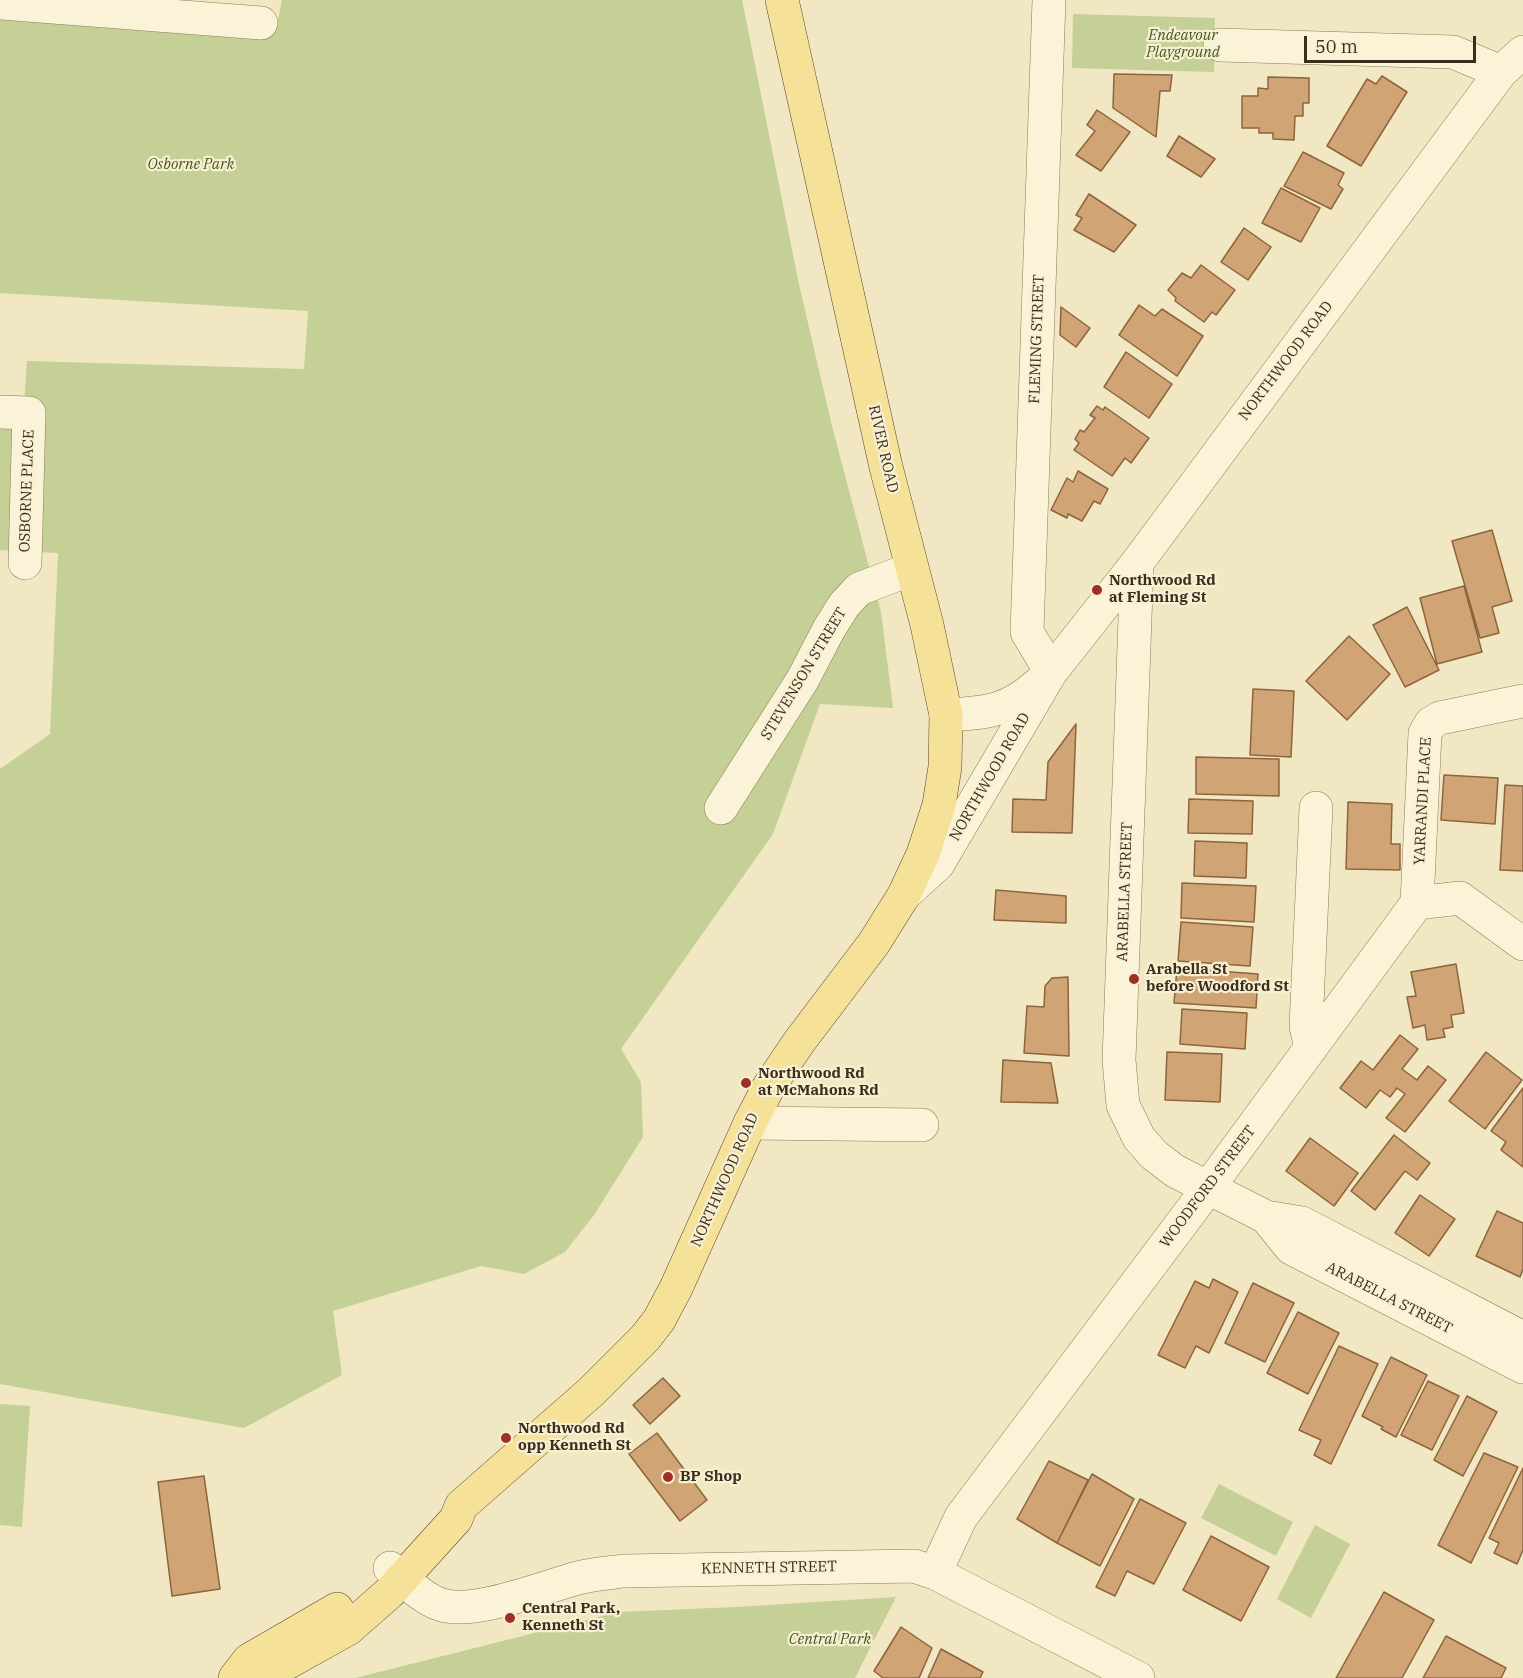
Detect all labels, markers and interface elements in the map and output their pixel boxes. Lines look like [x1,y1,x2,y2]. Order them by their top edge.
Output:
scale bar [1307,24,1480,62]
park label: Endeavour Playground [1146,27,1220,62]
text: 50 m [1315,35,1358,58]
park label: Osborne Park [147,156,235,174]
street label: FLEMING STREET [1026,274,1048,404]
street label: NORTHWOOD ROAD [1235,298,1337,424]
street label: RIVER ROAD [864,403,902,495]
street label: OSBORNE PLACE [16,429,38,553]
place label: Northwood Rd at Fleming St [1109,572,1216,607]
marker: Northwood Rd at Fleming St [1090,583,1104,597]
street label: STEVENSON STREET [757,605,851,743]
street label: NORTHWOOD ROAD [946,710,1034,844]
street label: YARRANDI PLACE [1411,737,1435,865]
street label: ARABELLA STREET [1114,822,1136,962]
place label: Arabella St before Woodford St [1146,961,1289,996]
marker: Arabella St before Woodford St [1127,972,1141,986]
place label: Northwood Rd at McMahons Rd [758,1065,879,1100]
marker: Northwood Rd at McMahons Rd [739,1076,753,1090]
street label: NORTHWOOD ROAD [687,1110,763,1250]
street label: WOODFORD STREET [1156,1122,1260,1252]
street label: ARABELLA STREET [1323,1258,1455,1338]
place label: Northwood Rd opp Kenneth St [518,1420,631,1455]
marker: Northwood Rd opp Kenneth St [499,1431,513,1445]
place label: BP Shop [680,1468,742,1486]
marker: BP Shop [661,1470,675,1484]
street label: KENNETH STREET [701,1558,837,1578]
place label: Central Park, Kenneth St [522,1600,620,1635]
marker: Central Park, Kenneth St [503,1611,517,1625]
park label: Central Park [789,1631,871,1649]

